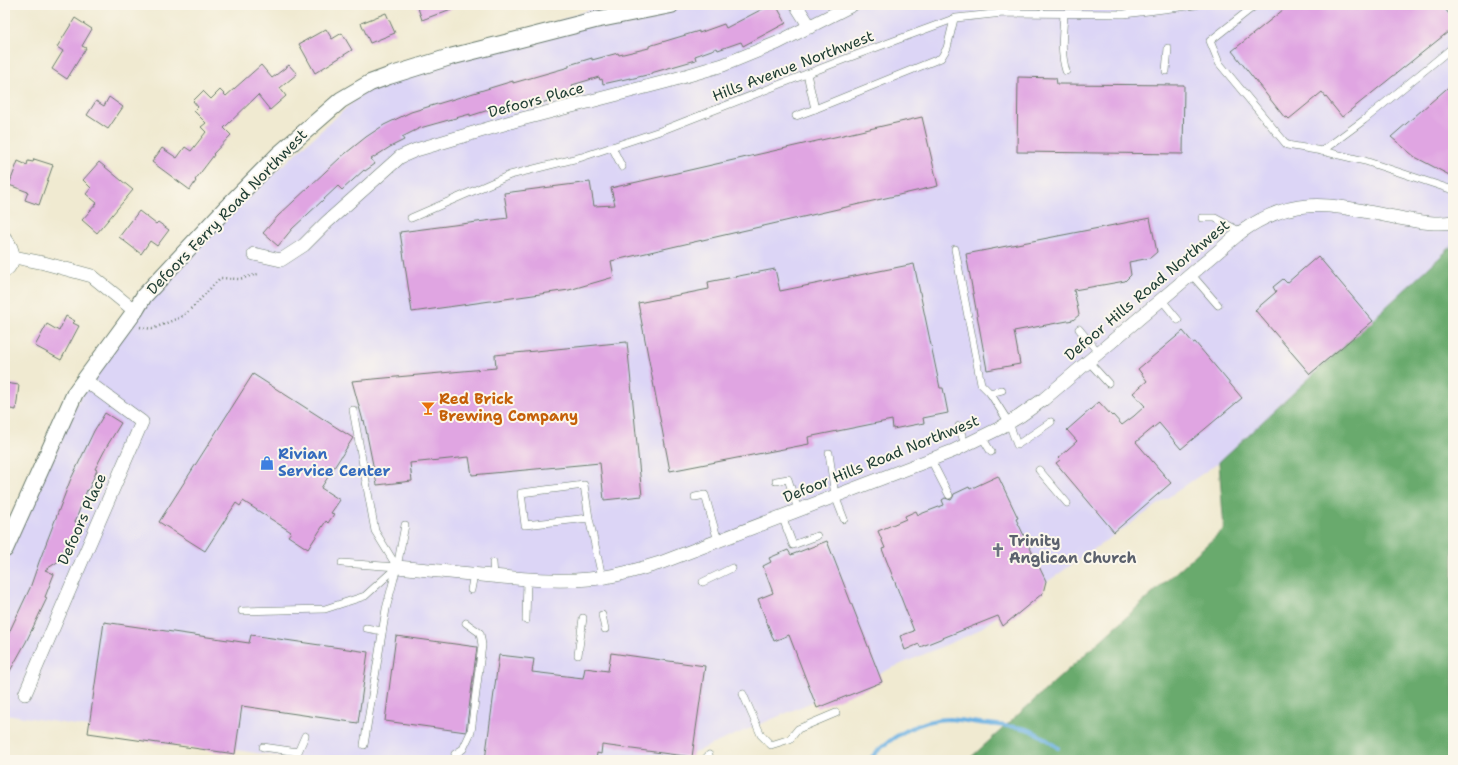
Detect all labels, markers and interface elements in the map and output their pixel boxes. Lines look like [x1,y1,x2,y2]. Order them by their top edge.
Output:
street label: Hills Avenue Northwest [709,26,877,106]
street label: Defoors Place [486,78,586,122]
street label: Defoors Ferry Road Northwest [142,125,312,299]
street label: Defoor Hills Road Northwest [1060,215,1234,365]
place label: Red Brick Brewing Company [439,389,578,426]
bar icon: Red Brick Brewing Company [420,400,436,416]
street label: Defoor Hills Road Northwest [780,410,982,508]
place label: Rivian Service Center [278,444,391,481]
shop icon: Rivian Service Center [259,455,275,471]
street label: Defoors Place [53,470,111,568]
place label: Trinity Anglican Church [1009,531,1137,568]
church icon: Trinity Anglican Church [990,542,1006,558]

